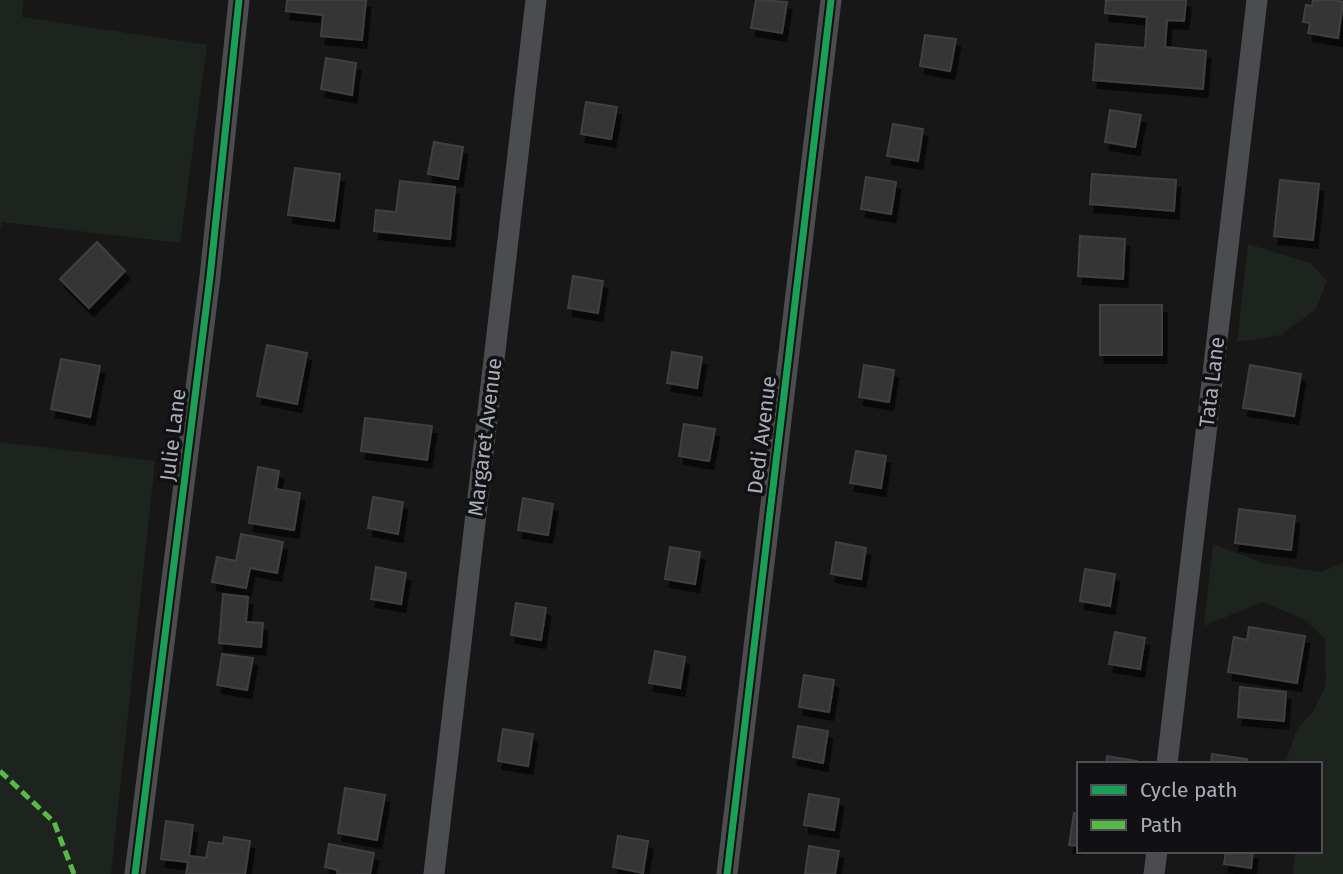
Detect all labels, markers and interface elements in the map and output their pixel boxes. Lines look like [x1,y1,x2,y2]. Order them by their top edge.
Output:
street label: Tata Lane [1194,335,1230,429]
street label: Margaret Avenue [462,356,508,518]
street label: Dedi Avenue [742,374,782,496]
street label: Julie Lane [154,387,192,483]
legend [1077,762,1322,853]
text: Cycle path [1140,777,1238,803]
text: Path [1140,812,1182,838]

